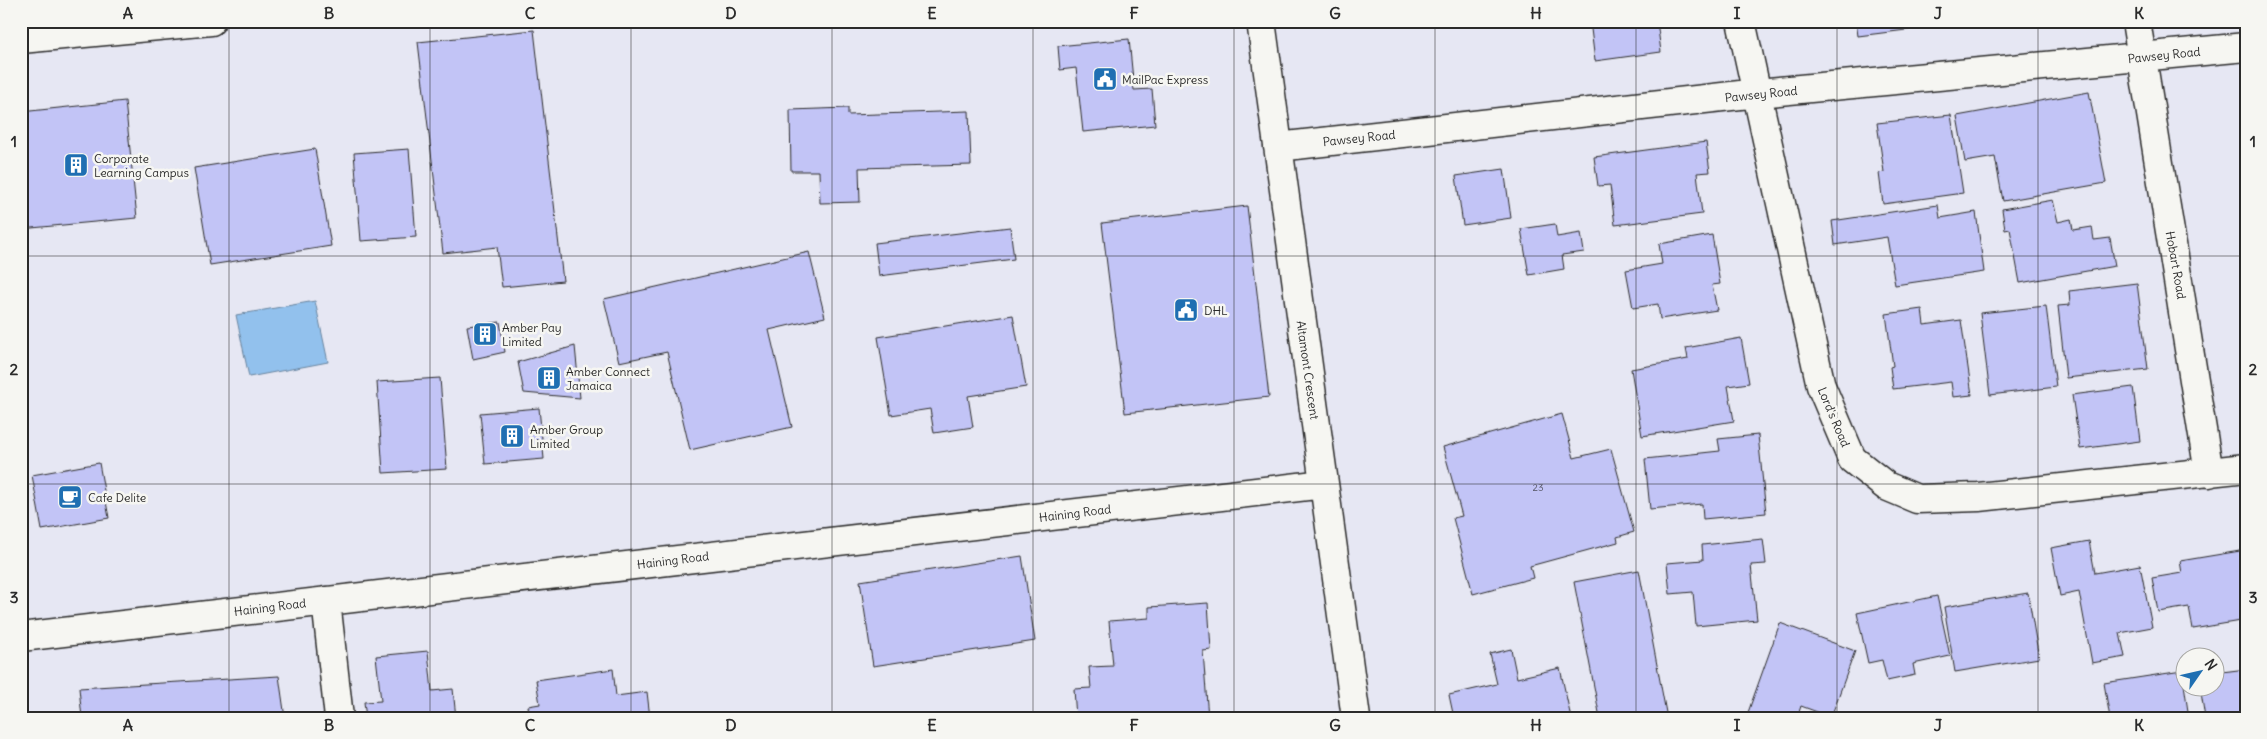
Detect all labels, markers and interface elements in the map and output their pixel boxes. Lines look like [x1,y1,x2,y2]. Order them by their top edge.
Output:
text: A [123,3,133,23]
text: B [324,3,335,23]
text: C [525,3,536,23]
text: D [725,3,737,23]
text: E [927,3,937,23]
text: F [1129,3,1139,23]
text: G [1329,3,1341,23]
text: H [1530,3,1542,23]
text: I [1734,3,1741,23]
text: J [1934,3,1943,23]
text: K [2134,3,2144,23]
street label: Pawsey Road [2127,44,2201,66]
public building icon: MailPac Express [1092,66,1118,92]
place label: MailPac Express [1122,72,1208,87]
street label: Pawsey Road [1724,83,1798,105]
street label: Pawsey Road [1322,127,1396,149]
text: 1 [11,131,17,151]
text: 1 [2250,131,2256,151]
place label: Corporate Learning Campus [94,151,189,180]
building icon: Corporate Learning Campus [63,152,89,178]
street label: Hobart Road [2163,230,2189,300]
public building icon: DHL [1173,297,1199,323]
place label: DHL [1204,303,1228,318]
place label: Amber Pay Limited [502,320,562,349]
street label: Altamont Crescent [1294,320,1322,420]
building icon: Amber Pay Limited [472,321,498,347]
text: 2 [10,359,19,379]
text: 2 [2249,359,2258,379]
place label: Amber Connect Jamaica [566,364,650,393]
building icon: Amber Connect Jamaica [536,365,562,391]
street label: Lord's Road [1815,385,1853,449]
place label: Amber Group Limited [530,422,603,451]
building icon: Amber Group Limited [499,423,525,449]
house number: 23 [1532,481,1544,494]
cafe icon: Cafe Delite [57,484,83,510]
place label: Cafe Delite [88,490,146,505]
street label: Haining Road [1038,501,1112,525]
street label: Haining Road [636,548,710,572]
text: 3 [9,587,19,607]
text: 3 [2248,587,2258,607]
street label: Haining Road [233,595,307,619]
north arrow [2174,646,2224,696]
text: N [2201,656,2221,674]
text: A [123,715,133,735]
text: B [324,715,335,735]
text: C [525,715,536,735]
text: D [725,715,737,735]
text: E [927,715,937,735]
text: F [1129,715,1139,735]
text: G [1329,715,1341,735]
text: H [1530,715,1542,735]
text: I [1734,715,1741,735]
text: J [1934,715,1943,735]
text: K [2134,715,2144,735]

